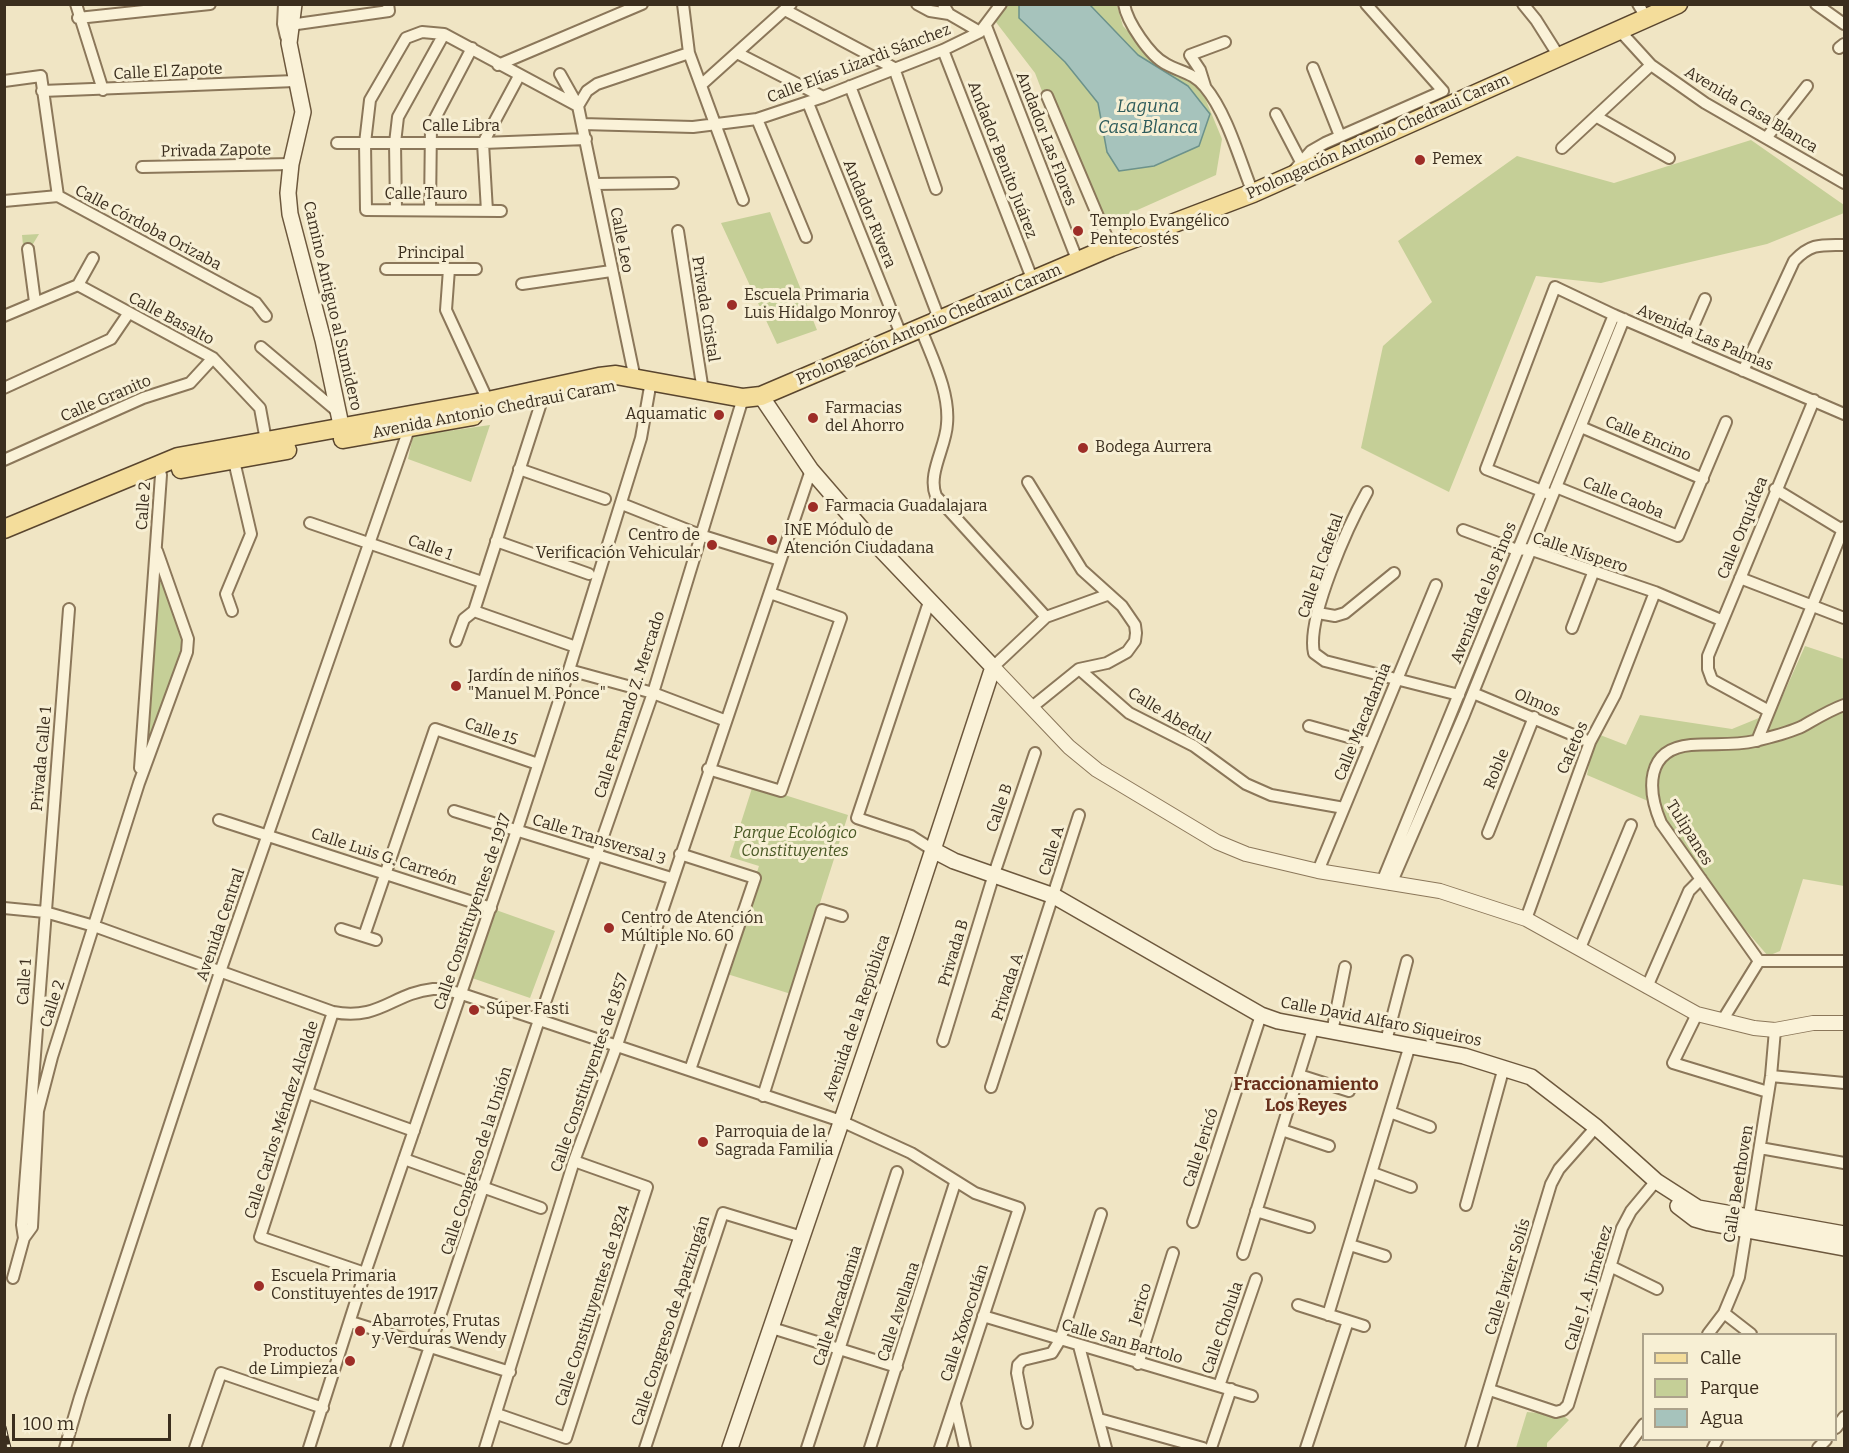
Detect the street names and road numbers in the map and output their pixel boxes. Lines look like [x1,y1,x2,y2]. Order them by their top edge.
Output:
street label: Calle Elías Lizardi Sánchez [765,20,953,108]
street label: Calle El Zapote [113,60,223,84]
street label: Avenida Casa Blanca [1681,63,1821,157]
street label: Andador Las Flores [1012,69,1080,209]
street label: Prolongación Antonio Chedraui Caram [1244,70,1512,204]
street label: Andador Benito Juárez [963,79,1041,241]
street label: Calle Libra [422,117,500,137]
street label: Privada Zapote [161,140,271,162]
street label: Andador Rivera [839,157,899,271]
street label: Calle Córdoba Orizaba [71,181,225,275]
street label: Calle Tauro [385,185,467,205]
street label: Camino Antiguo al Sumidero [299,199,365,413]
street label: Calle Leo [605,206,637,274]
street label: Principal [398,244,464,264]
street label: Privada Cristal [687,255,723,363]
street label: Prolongación Antonio Chedraui Caram [794,260,1064,390]
street label: Calle Basalto [125,288,217,350]
street label: Avenida Las Palmas [1634,301,1776,375]
street label: Calle Granito [58,371,154,427]
street label: Avenida Antonio Chedraui Caram [371,377,617,443]
street label: Calle Encino [1602,412,1694,466]
street label: Calle Caoba [1580,473,1666,523]
street label: Calle Orquídea [1714,474,1772,582]
street label: Calle 2 [133,481,155,531]
street label: Calle El Cafetal [1294,511,1348,621]
street label: Avenida de los Pinos [1447,519,1521,667]
street label: Calle Níspero [1530,529,1630,577]
street label: Calle 1 [405,531,455,565]
street label: Calle Fernando Z. Mercado [591,609,669,801]
street label: Calle Macadamia [1331,660,1395,784]
street label: Calle Abedul [1124,684,1214,748]
street label: Olmos [1511,685,1563,721]
street label: Privada Calle 1 [28,706,56,812]
street label: Calle 15 [462,714,520,750]
street label: Cafetos [1553,719,1593,777]
street label: Roble [1480,746,1514,792]
street label: Calle B [983,781,1017,835]
street label: Tulipanes [1661,797,1717,869]
street label: Calle Constituyentes de 1917 [430,811,516,1013]
street label: Calle Transversal 3 [530,811,668,869]
street label: Calle Luis G. Carreón [308,824,460,890]
street label: Calle A [1035,824,1069,878]
street label: Avenida Central [193,866,249,984]
street label: Privada B [935,917,973,989]
street label: Avenida de la República [819,932,895,1104]
street label: Privada A [988,951,1028,1023]
street label: Calle 1 [14,958,36,1006]
street label: Calle Constituyentes de 1857 [547,971,633,1175]
street label: Calle 2 [36,978,70,1030]
street label: Calle David Alfaro Siqueiros [1279,993,1483,1051]
street label: Calle Carlos Méndez Alcalde [241,1018,323,1222]
street label: Calle Congreso de la Unión [437,1064,517,1258]
street label: Calle Jericó [1179,1106,1223,1190]
street label: Calle Beethoven [1720,1124,1758,1244]
street label: Calle Constituyentes de 1824 [551,1203,635,1409]
street label: Calle Congreso de Apatzingán [628,1213,714,1429]
street label: Calle Javier Solís [1481,1216,1535,1338]
street label: Calle J. A. Jiménez [1561,1223,1617,1353]
street label: Calle Macadamia [809,1243,867,1369]
street label: Calle Avellana [874,1260,924,1364]
street label: Calle Xoxocotlán [937,1262,993,1384]
street label: Calle Cholula [1198,1279,1248,1377]
street label: Jerico [1126,1281,1156,1327]
street label: Calle San Bartolo [1059,1315,1185,1369]

